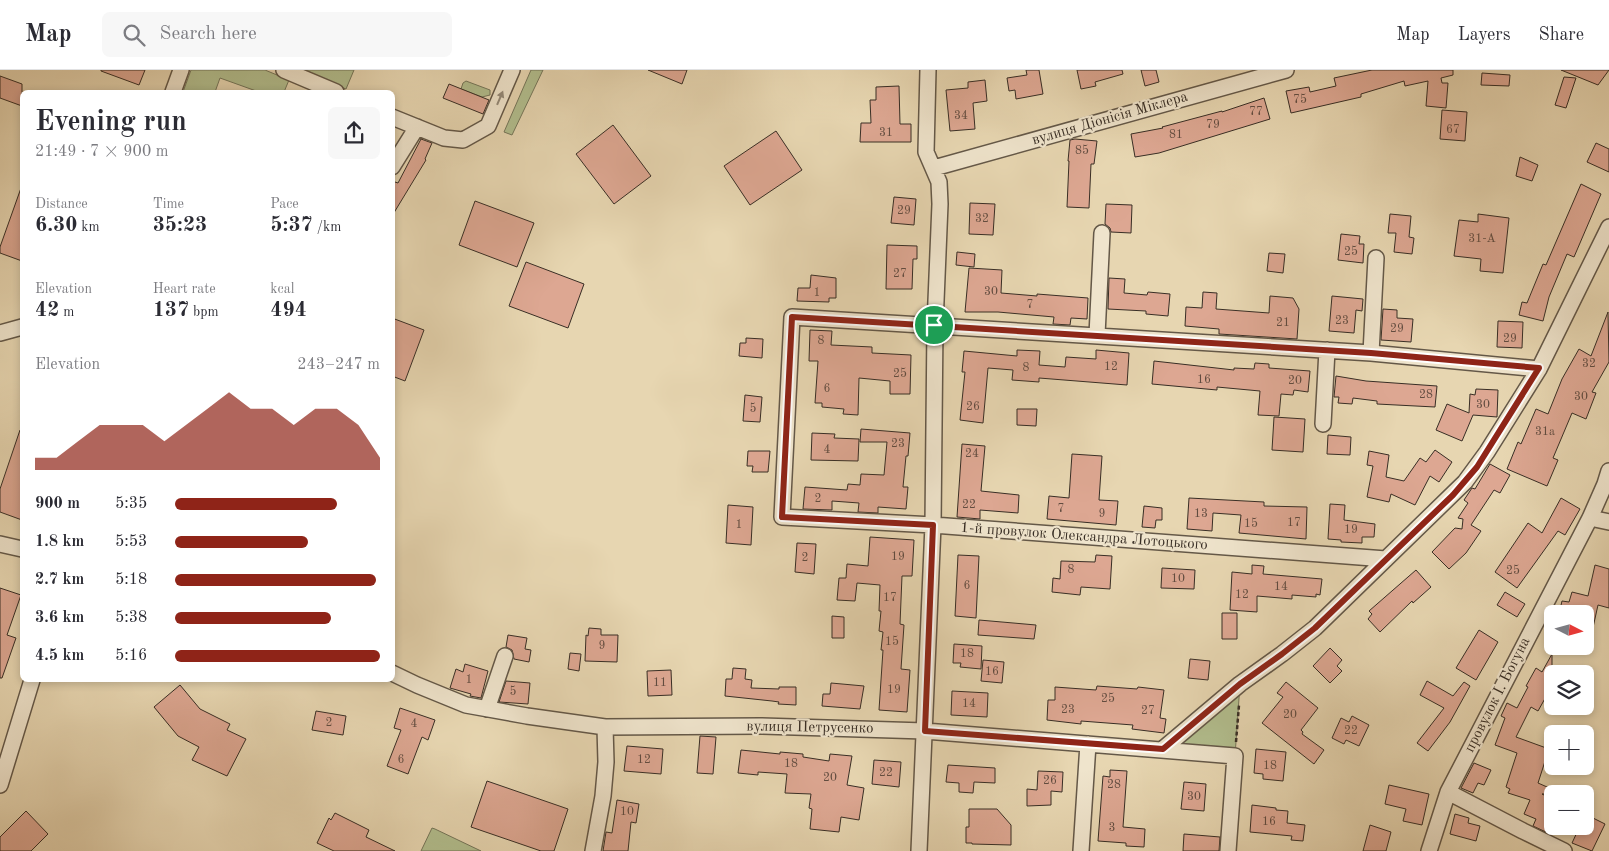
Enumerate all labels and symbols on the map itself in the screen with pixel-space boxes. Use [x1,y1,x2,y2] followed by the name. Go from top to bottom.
[1030,89,1190,148] street label: вулиця Діонісія Міклера
[496,91,504,105] one-way arrow
[1293,93,1307,106] house number: 75
[1249,106,1263,118] house number: 77
[954,110,968,122] house number: 34
[1206,119,1220,131] house number: 79
[1446,124,1460,136] house number: 67
[879,127,893,139] house number: 31
[1169,129,1183,141] house number: 81
[1075,144,1089,157] house number: 85
[897,205,911,217] house number: 29
[975,213,989,225] house number: 32
[1468,233,1496,245] house number: 31-А
[1344,245,1358,258] house number: 25
[893,268,907,280] house number: 27
[984,286,998,298] house number: 30
[814,287,820,299] house number: 1
[1027,299,1033,311] house number: 7
[913,304,955,346] pin
[1335,315,1349,327] house number: 23
[1276,317,1290,329] house number: 21
[1390,323,1404,335] house number: 29
[1503,333,1517,345] house number: 29
[818,335,825,347] house number: 8
[1582,358,1596,370] house number: 32
[1104,361,1118,373] house number: 12
[1023,362,1030,374] house number: 8
[893,367,907,380] house number: 25
[1197,374,1211,386] house number: 16
[1288,375,1302,387] house number: 20
[824,383,831,395] house number: 6
[1419,389,1433,401] house number: 28
[1574,391,1588,403] house number: 30
[1476,399,1490,411] house number: 30
[966,401,980,413] house number: 26
[750,402,757,415] house number: 5
[1535,426,1555,438] house number: 31а
[891,438,905,450] house number: 23
[824,444,831,456] house number: 4
[965,448,979,460] house number: 24
[815,493,821,505] house number: 2
[962,499,976,511] house number: 22
[1058,503,1064,515] house number: 7
[1099,508,1105,520] house number: 9
[1194,508,1208,520] house number: 13
[1244,517,1258,530] house number: 15
[1287,517,1301,529] house number: 17
[736,519,742,531] house number: 1
[960,521,1208,553] street label: 1-й провулок Олександра Лотоцького
[1344,524,1358,536] house number: 19
[891,551,905,563] house number: 19
[802,552,808,564] house number: 2
[1068,564,1075,576] house number: 8
[1506,564,1520,577] house number: 25
[1171,573,1185,585] house number: 10
[964,580,971,592] house number: 6
[1274,581,1288,593] house number: 14
[1235,589,1249,601] house number: 12
[883,592,897,604] house number: 17
[1544,605,1594,655] north arrow
[885,635,899,648] house number: 15
[1462,635,1534,755] street label: провулок І. Богуна
[599,640,605,652] house number: 9
[960,648,974,660] house number: 18
[985,666,999,678] house number: 16
[466,674,472,686] house number: 1
[653,677,667,689] house number: 11
[887,684,901,696] house number: 19
[510,685,517,698] house number: 5
[1101,692,1115,705] house number: 25
[962,698,976,710] house number: 14
[1061,704,1075,716] house number: 23
[1141,705,1155,717] house number: 27
[1283,709,1297,721] house number: 20
[326,717,332,729] house number: 2
[411,718,418,730] house number: 4
[746,719,874,737] street label: вулиця Петрусенко
[1344,725,1358,737] house number: 22
[398,754,405,766] house number: 6
[637,754,651,766] house number: 12
[784,758,798,770] house number: 18
[1263,760,1277,772] house number: 18
[879,767,893,779] house number: 22
[823,772,837,784] house number: 20
[1043,775,1057,787] house number: 26
[1107,779,1121,791] house number: 28
[1187,791,1201,803] house number: 30
[620,806,634,818] house number: 10
[1262,816,1276,828] house number: 16
[1109,822,1115,834] house number: 3

